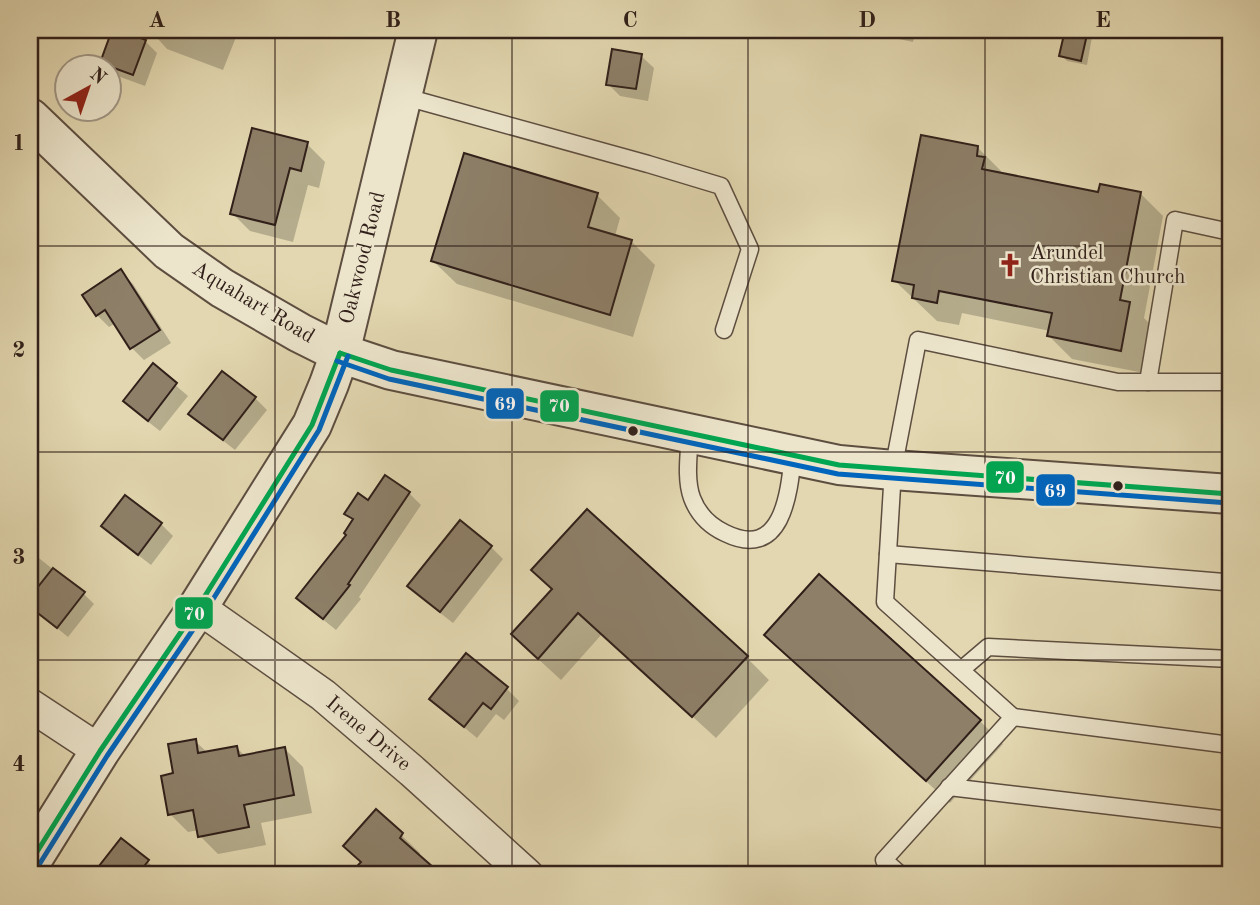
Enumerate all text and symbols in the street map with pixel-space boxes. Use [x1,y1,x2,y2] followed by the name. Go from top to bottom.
[148,9,166,32] text: A
[385,9,401,32] text: B
[622,9,638,32] text: C
[858,9,876,32] text: D
[1095,9,1111,32] text: E
[52,52,122,122] north arrow
[86,65,109,89] text: N
[12,132,26,155] text: 1
[336,190,390,326] street label: Oakwood Road
[1030,243,1185,288] place label: Arundel Christian Church
[996,251,1024,279] church icon: Arundel Christian Church
[188,258,318,348] street label: Aquahart Road
[12,339,26,362] text: 2
[485,387,525,420] line badge: 69
[539,389,580,423] line badge: 70
[494,396,516,415] text: 69
[548,398,570,417] text: 70
[626,424,640,438] unlabelled marker
[985,460,1025,494] line badge: 70
[994,470,1016,489] text: 70
[1035,473,1076,507] line badge: 69
[1111,479,1125,493] unlabelled marker
[1044,483,1066,502] text: 69
[12,546,26,569] text: 3
[174,596,214,630] line badge: 70
[183,606,205,625] text: 70
[321,693,415,775] street label: Irene Drive
[12,753,26,776] text: 4

